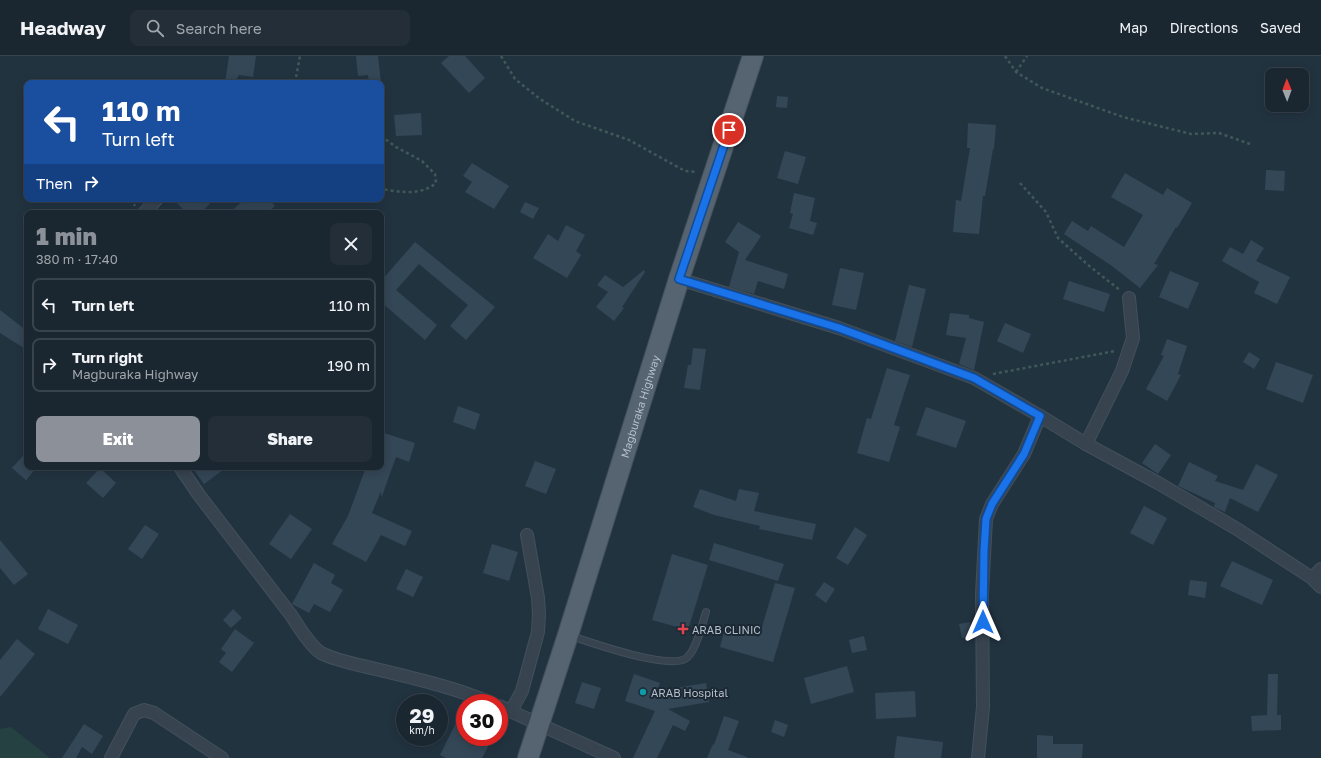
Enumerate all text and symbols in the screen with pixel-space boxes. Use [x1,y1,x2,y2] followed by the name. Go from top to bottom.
[130,10,410,46] search box
[20,16,106,39] text: Headway
[144,17,166,39] icon: search
[176,19,262,37] text: Search here
[1119,19,1148,36] text: Map
[1170,19,1238,36] text: Directions
[1260,19,1301,36] text: Saved
[1265,68,1309,112] north arrow
[1265,68,1309,112] map controls
[102,94,181,127] text: 110 m
[36,96,88,148] icon: left
[712,113,746,147] pin
[718,119,740,141] icon: arrive
[102,128,175,150] text: Turn left
[80,172,102,194] icon: right
[36,174,72,192] text: Then
[36,221,97,250] text: 1 min
[330,223,372,265] button: close
[36,251,118,267] text: 380 m · 17:40
[38,294,60,316] icon: left
[72,296,134,314] text: Turn left
[329,296,370,314] text: 110 m
[72,348,143,366] text: Turn right
[617,353,661,459] street label: Magburaka Highway
[38,354,60,376] icon: right
[327,356,370,374] text: 190 m
[72,366,198,382] text: Magburaka Highway
[36,416,200,462] button: Exit
[208,416,372,462] button: Share
[962,601,1004,643] position arrow
[677,623,689,635] marker: ARAB CLINIC
[692,623,761,636] place label: ARAB CLINIC
[651,686,728,699] place label: ARAB Hospital
[638,687,648,697] marker: ARAB Hospital
[456,694,508,746] speed limit sign: 30
[410,703,434,727] text: 29
[409,724,435,736] text: km/h

